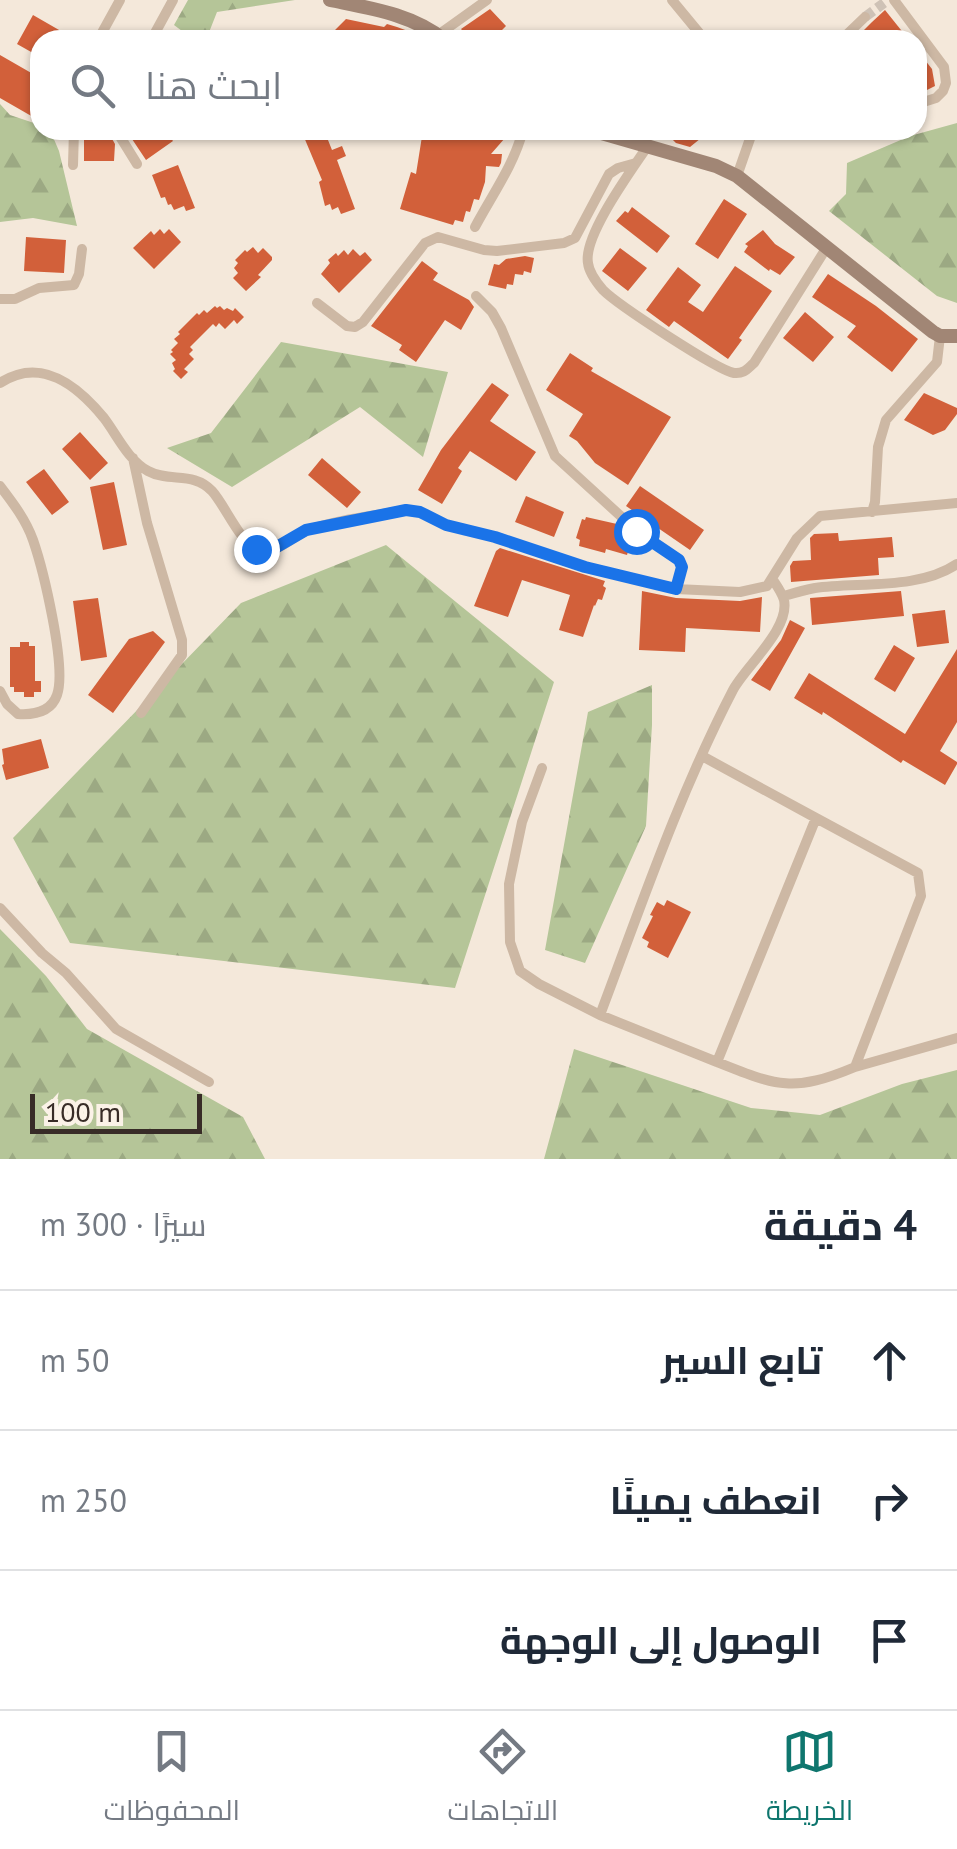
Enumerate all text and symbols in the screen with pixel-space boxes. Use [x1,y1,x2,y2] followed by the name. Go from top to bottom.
[30,30,927,140] search box
[65,58,120,113] icon: search
[145,60,282,109] text: ابحث هنا
[614,509,660,555] route start
[234,527,280,573] route end
[30,1089,202,1134] scale bar
[45,1093,121,1130] text: 100 m
[764,1197,917,1252] text: 4 دقيقة
[40,1203,207,1245] text: سيرًا · 300 m
[862,1333,917,1388] icon: ahead
[661,1335,822,1384] text: تابع السير
[40,1339,109,1381] text: 50 m
[862,1473,917,1528] icon: right
[610,1475,822,1524] text: انعطف يمينًا
[40,1479,127,1521] text: 250 m
[862,1613,917,1668] icon: arrive
[500,1615,822,1664] text: الوصول إلى الوجهة
[104,1724,240,1836] tab: المحفوظات
[448,1724,558,1836] tab: الاتجاهات
[766,1724,853,1836] tab: الخريطة

